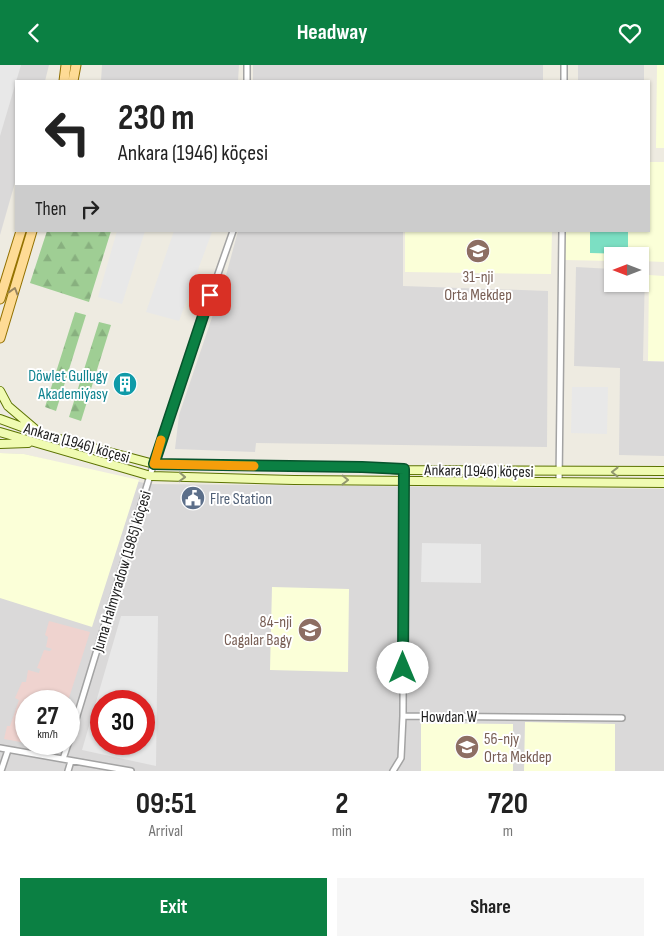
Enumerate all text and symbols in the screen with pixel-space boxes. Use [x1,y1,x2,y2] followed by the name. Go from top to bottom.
[20,19,48,47] icon: back
[297,19,367,46] text: Headway
[616,19,644,47] icon: heart
[118,97,194,140] text: 230 m
[35,100,100,165] icon: left
[118,140,268,167] text: Ankara (1946) köçesi
[76,195,104,223] icon: right
[35,198,66,221] text: Then
[465,238,491,264] school or university icon: 31-nji Orta Mekdep
[604,247,649,293] north arrow
[604,247,649,292] map controls
[444,268,512,305] place label: 31-nji Orta Mekdep
[189,274,231,316] pin
[196,281,224,309] icon: arrive
[8,288,18,296] one-way arrow
[28,367,108,404] place label: Döwlet Gullugy Akademiýasy
[112,371,138,397] building icon: Döwlet Gullugy Akademiýasy
[21,419,132,468] street label: Ankara (1946) köçesi
[423,461,534,482] street label: Ankara (1946) köçesi
[611,466,619,477] one-way arrow
[179,471,187,482] one-way arrow
[342,475,349,485] one-way arrow
[180,485,206,511] public building icon: FIre Station
[89,489,156,655] street label: Juma Halmyradow (1985) köçesi
[210,490,272,509] place label: FIre Station
[224,613,292,650] place label: 84-nji Cagalar Bagy
[297,617,323,643] school or university icon: 84-nji Cagalar Bagy
[376,641,428,693] position arrow
[90,690,155,755] speed limit sign: 30
[37,701,58,732] text: 27
[421,708,478,727] street label: Howdan W
[37,727,58,742] text: km/h
[484,730,552,767] place label: 56-njy Orta Mekdep
[454,734,480,760] school or university icon: 56-njy Orta Mekdep
[136,786,196,822] text: 09:51
[335,786,348,822] text: 2
[488,786,528,822] text: 720
[149,822,183,841] text: Arrival
[332,822,352,841] text: min
[503,822,513,841] text: m
[20,878,327,936] button: Exit
[337,878,644,936] button: Share

